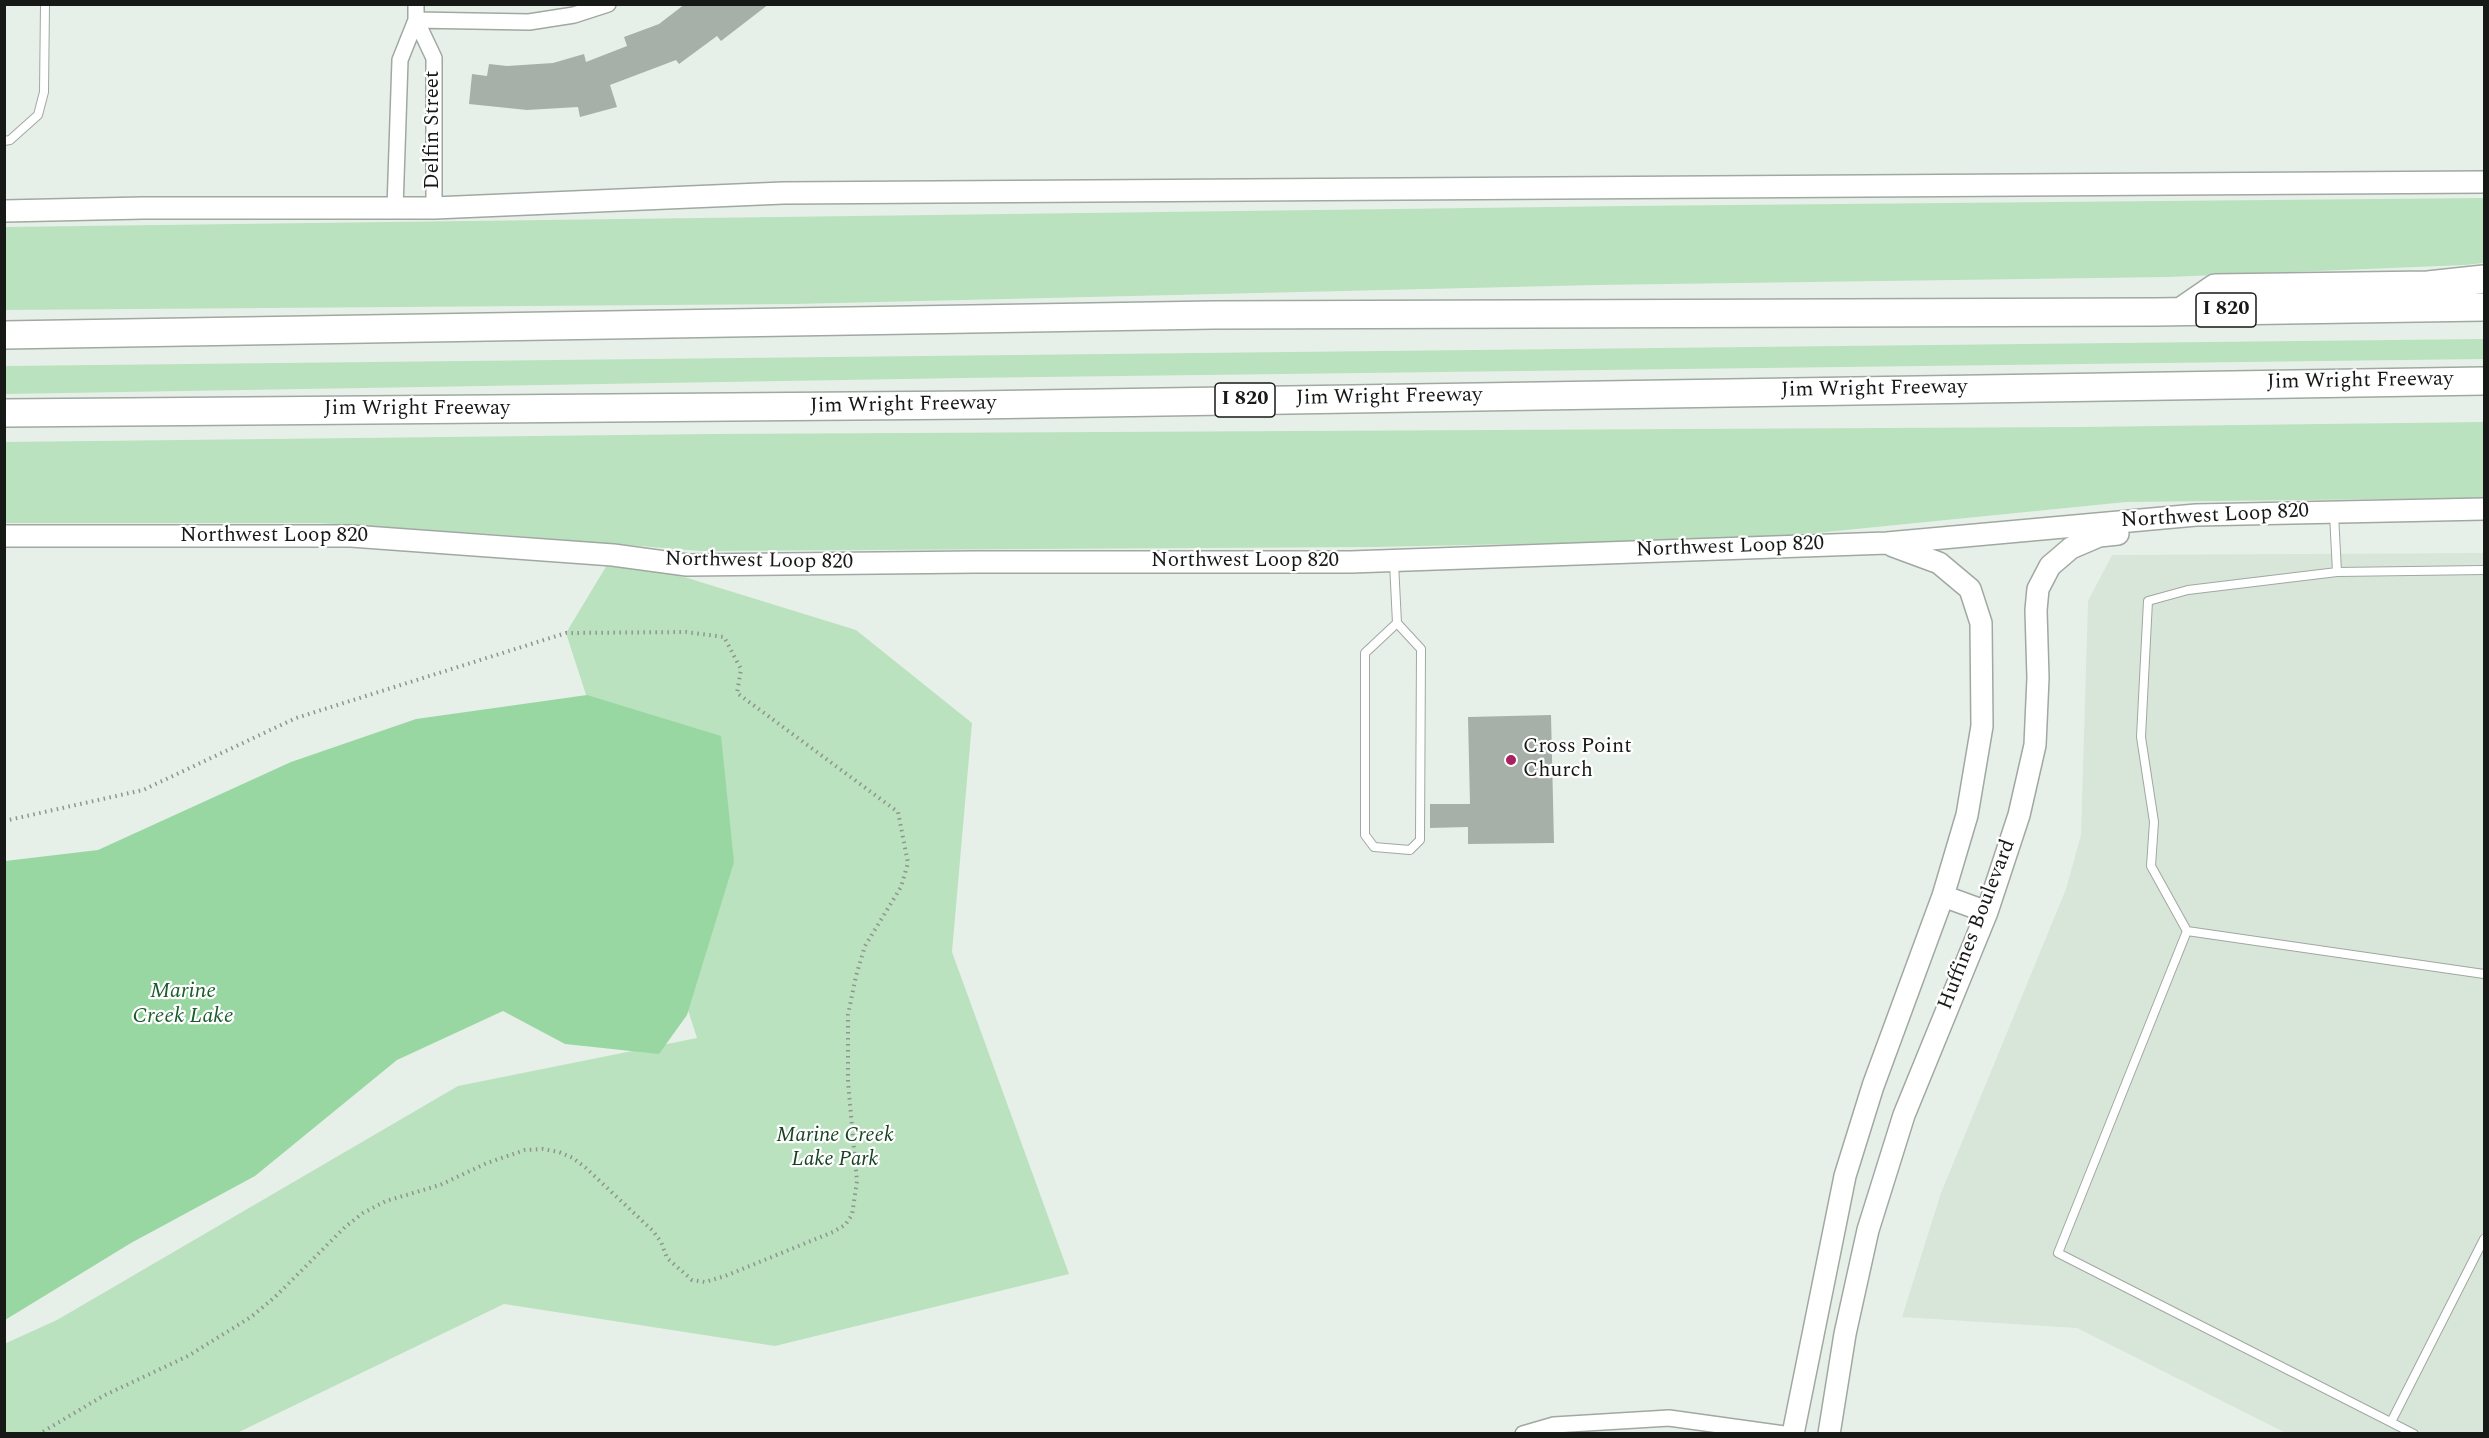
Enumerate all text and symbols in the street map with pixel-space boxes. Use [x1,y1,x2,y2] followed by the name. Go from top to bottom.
[421,71,447,189] street label: Delfin Street
[2196,293,2256,327] road number: I 820
[2267,368,2453,396] street label: Jim Wright Freeway
[1781,376,1967,404] street label: Jim Wright Freeway
[1215,383,1275,417] road number: I 820
[1296,384,1482,412] street label: Jim Wright Freeway
[810,392,996,420] street label: Jim Wright Freeway
[324,397,510,423] street label: Jim Wright Freeway
[2120,499,2310,535] street label: Northwest Loop 820
[180,524,368,550] street label: Northwest Loop 820
[1636,532,1824,564] street label: Northwest Loop 820
[665,548,853,576] street label: Northwest Loop 820
[1151,549,1339,575] street label: Northwest Loop 820
[1523,735,1632,785] place label: Cross Point Church
[1504,753,1518,767] marker: Cross Point Church
[1934,836,2022,1014] street label: Huffines Boulevard
[133,980,233,1032] water label: Marine Creek Lake
[776,1124,894,1174] park label: Marine Creek Lake Park

